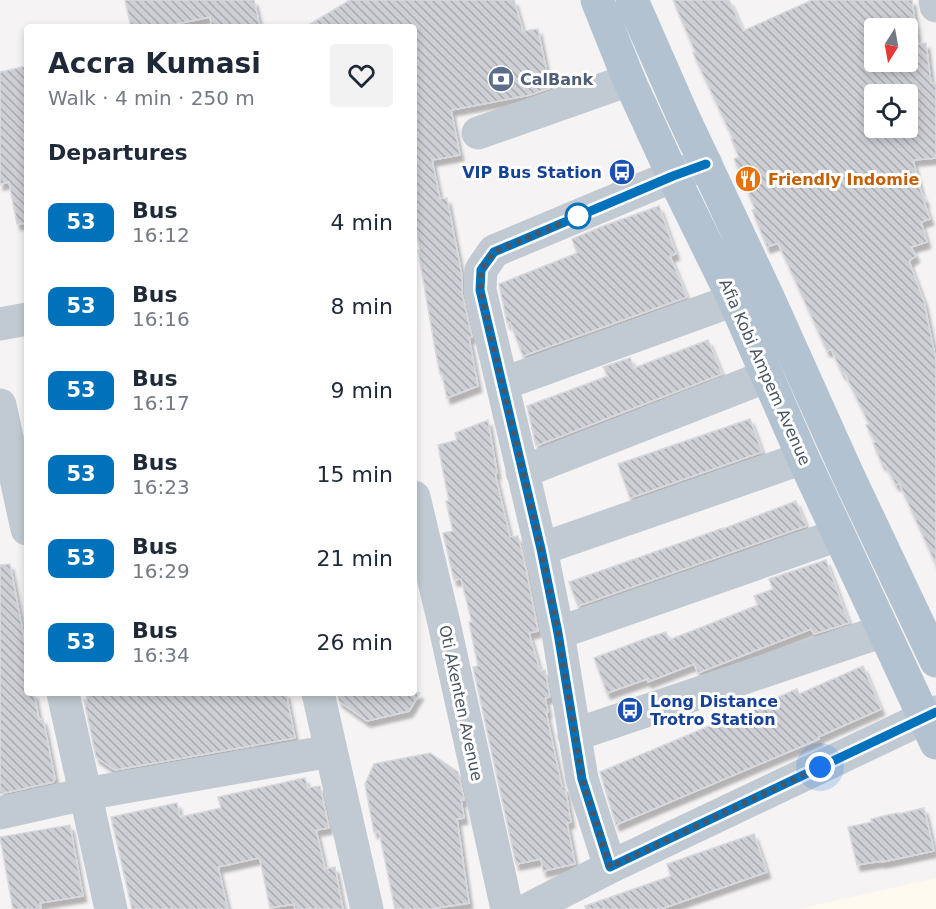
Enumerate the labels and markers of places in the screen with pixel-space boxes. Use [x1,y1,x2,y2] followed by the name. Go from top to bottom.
[486,64,516,94] bank icon: CalBank
[520,70,593,89] place label: CalBank
[607,157,637,187] bus stop icon: VIP Bus Station
[462,163,602,182] place label: VIP Bus Station
[733,164,763,194] restaurant icon: Friendly Indomie
[768,170,919,189] place label: Friendly Indomie
[565,203,591,229] unlabelled marker
[650,692,778,729] place label: Long Distance Trotro Station
[615,695,645,725] bus stop icon: Long Distance Trotro Station

